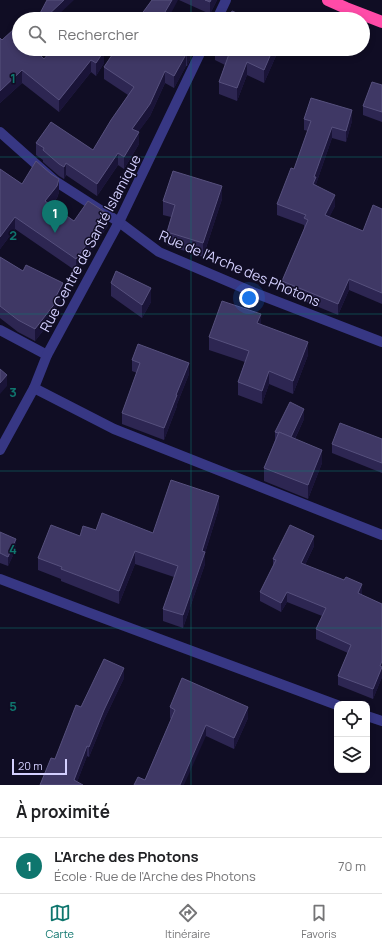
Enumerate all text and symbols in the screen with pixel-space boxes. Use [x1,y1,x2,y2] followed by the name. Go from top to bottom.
[12,12,370,56] search box
[26,23,48,45] icon: search
[58,24,139,45] text: Rechercher
[10,69,16,87] text: 1
[35,151,145,335] street label: Rue Centre de Santé Islamique
[42,200,68,233] pin: 1
[157,225,323,311] street label: Rue de l'Arche des Photons
[9,226,17,244] text: 2
[239,288,259,308] your location
[9,383,17,401] text: 3
[9,540,17,558] text: 4
[9,697,17,715] text: 5
[334,701,370,773] map controls
[334,701,370,737] button: locate
[334,737,370,773] button: layers
[12,757,67,776] scale bar
[18,758,43,773] text: 20 m
[16,800,110,823] text: À proximité
[54,846,199,867] text: L'Arche des Photons
[26,857,32,875] text: 1
[338,857,366,875] text: 70 m
[54,867,256,885] text: École · Rue de l'Arche des Photons
[45,902,74,941] tab: Carte
[165,902,210,941] tab: Itinéraire
[301,902,337,941] tab: Favoris

